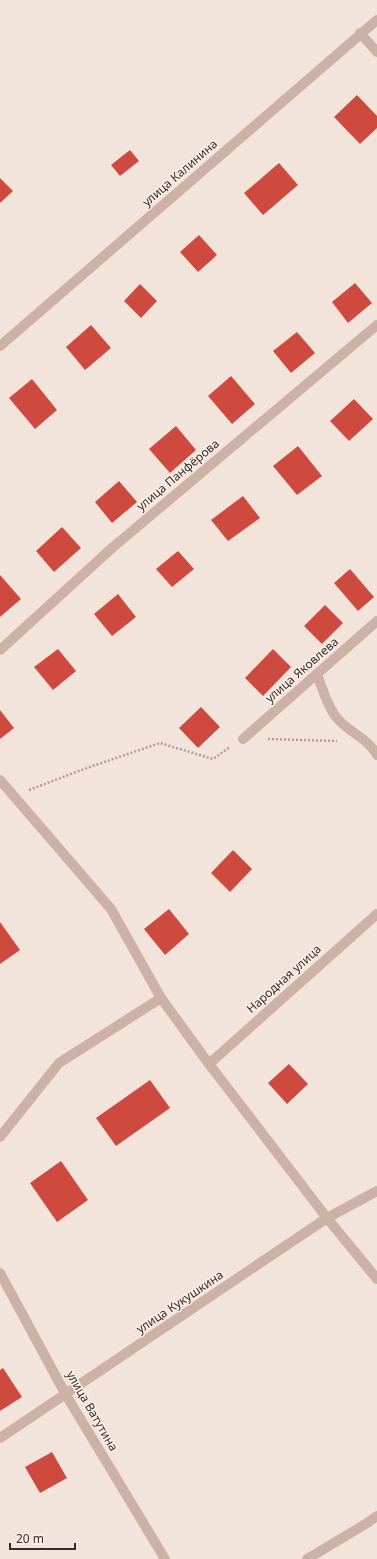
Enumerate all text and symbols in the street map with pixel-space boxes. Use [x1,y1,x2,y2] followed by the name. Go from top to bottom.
[138,135,221,210] street label: улица Калинина
[133,435,223,514] street label: улица Панфёрова
[261,633,342,706] street label: улица Яковлева
[243,940,325,1017] street label: Народная улица
[133,1266,227,1337] street label: улица Кукушкина
[63,1367,122,1454] street label: улица Ватутина
[10,1525,75,1551] scale bar
[16,1530,44,1547] text: 20 m

